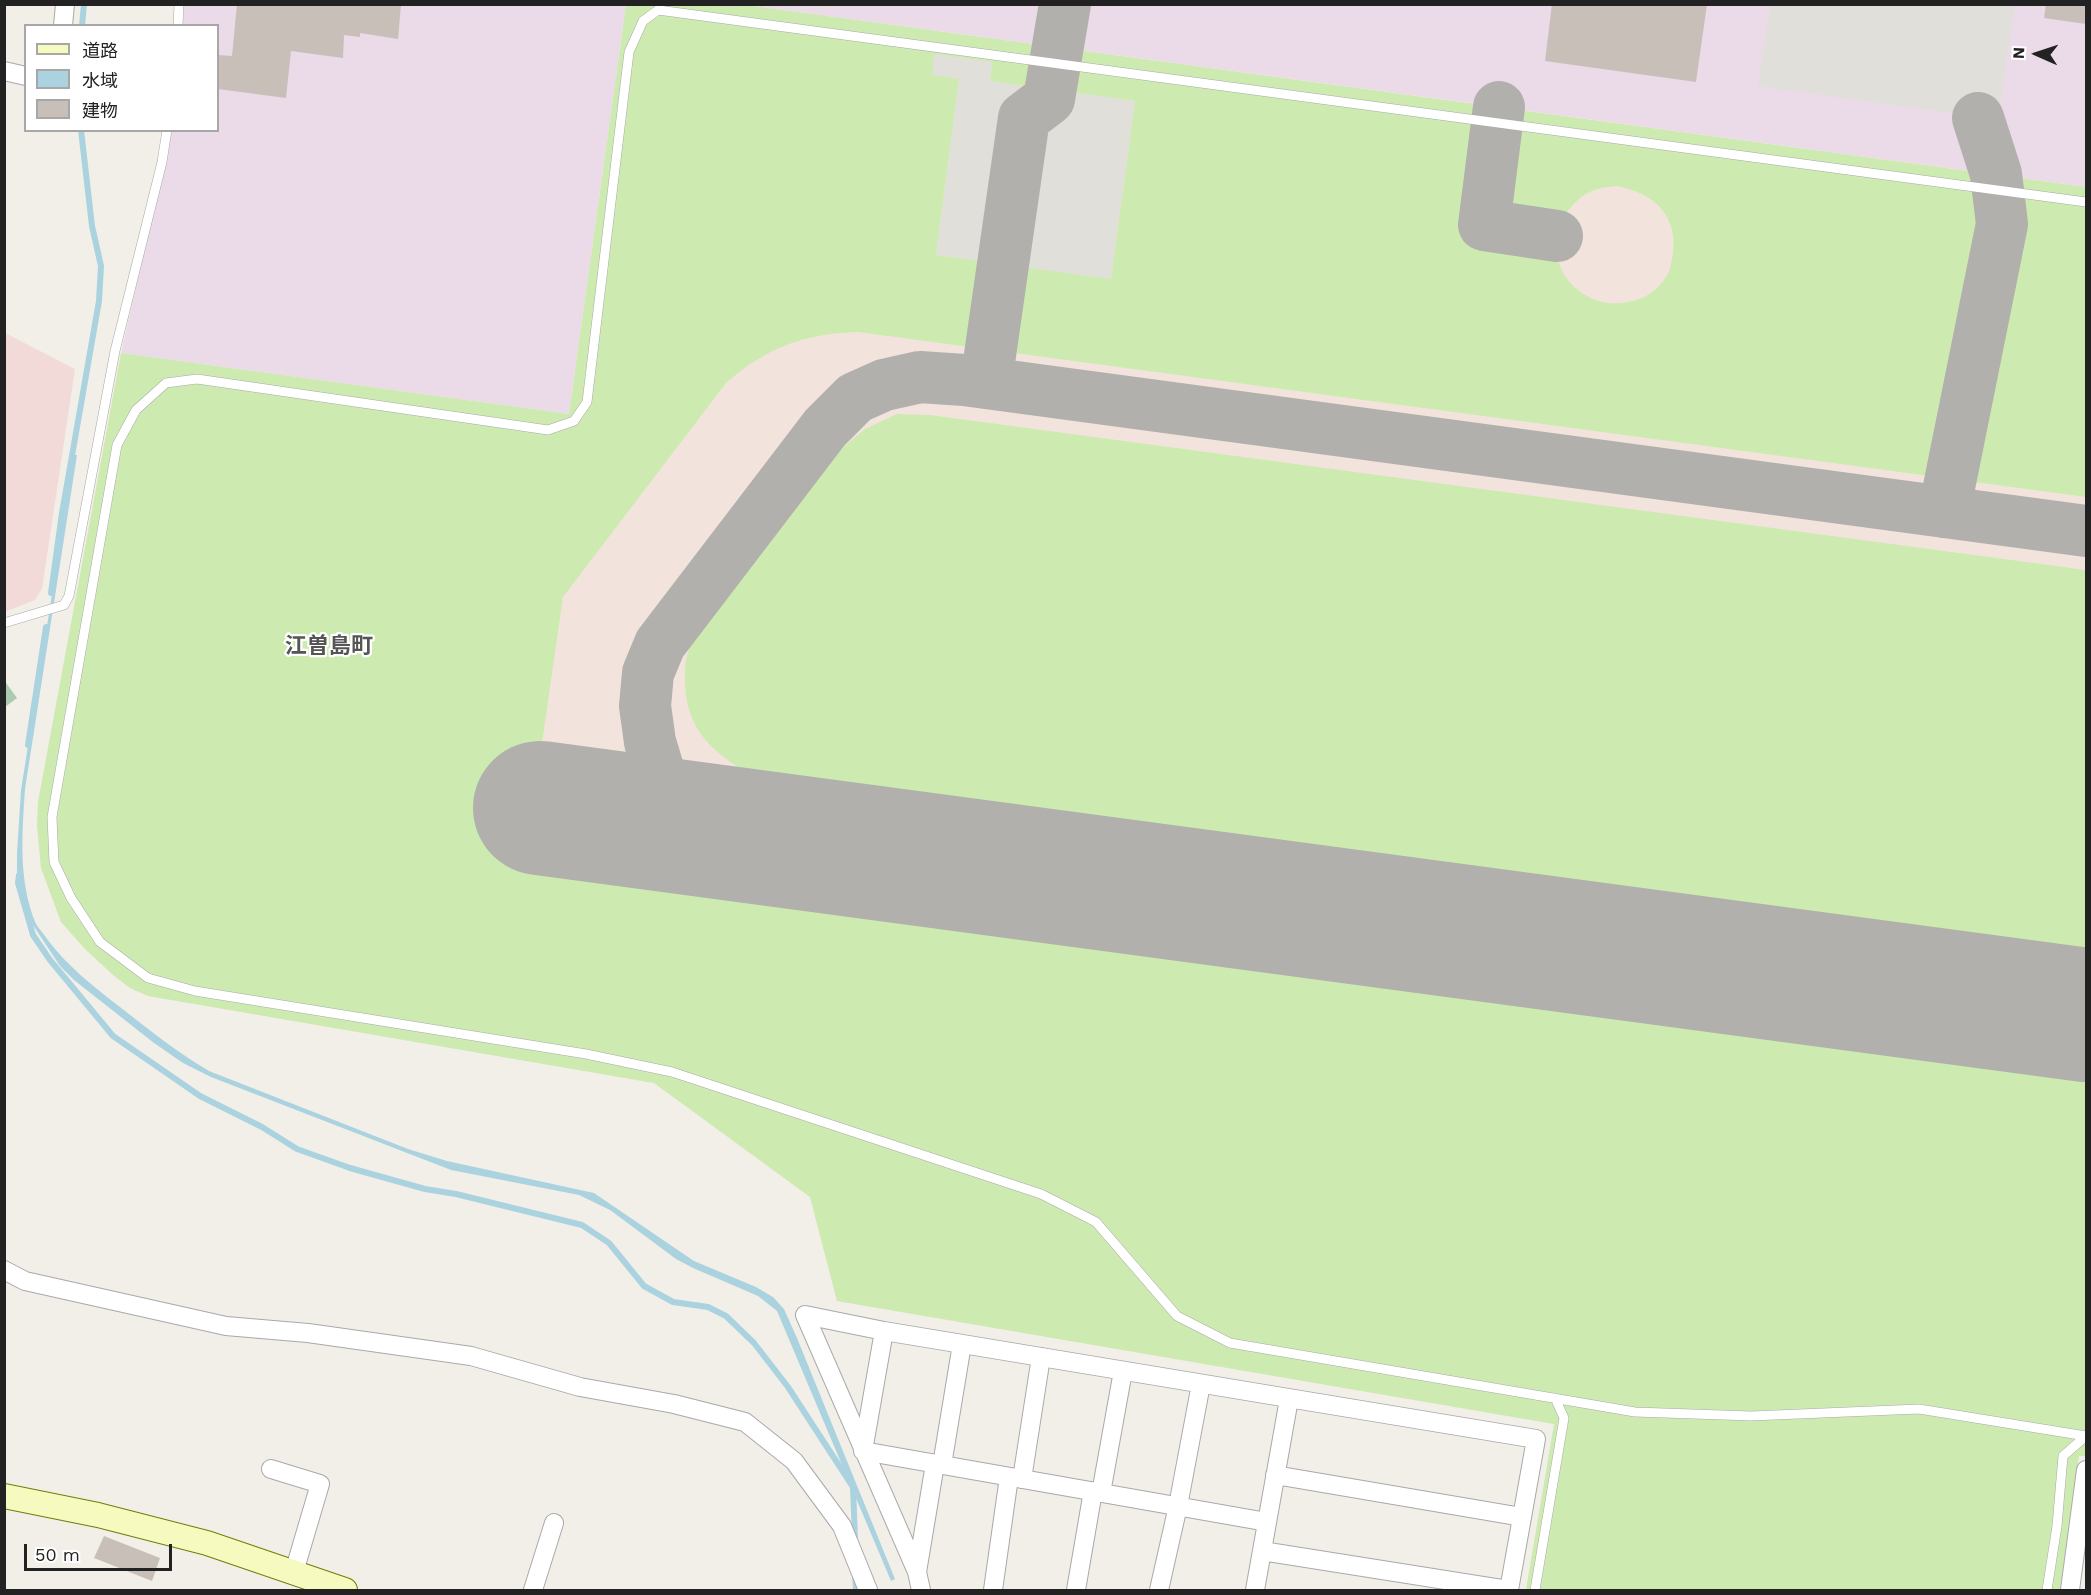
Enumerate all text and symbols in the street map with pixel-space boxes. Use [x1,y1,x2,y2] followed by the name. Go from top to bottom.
[24,24,219,132] legend
[2007,24,2067,84] north arrow
[82,40,118,61] text: 道路
[2009,47,2028,59] text: N
[82,70,118,91] text: 水域
[82,100,118,121] text: 建物
[285,634,373,660] district label: 江曽島町
[27,1532,176,1570] scale bar
[35,1544,80,1565] text: 50 m

